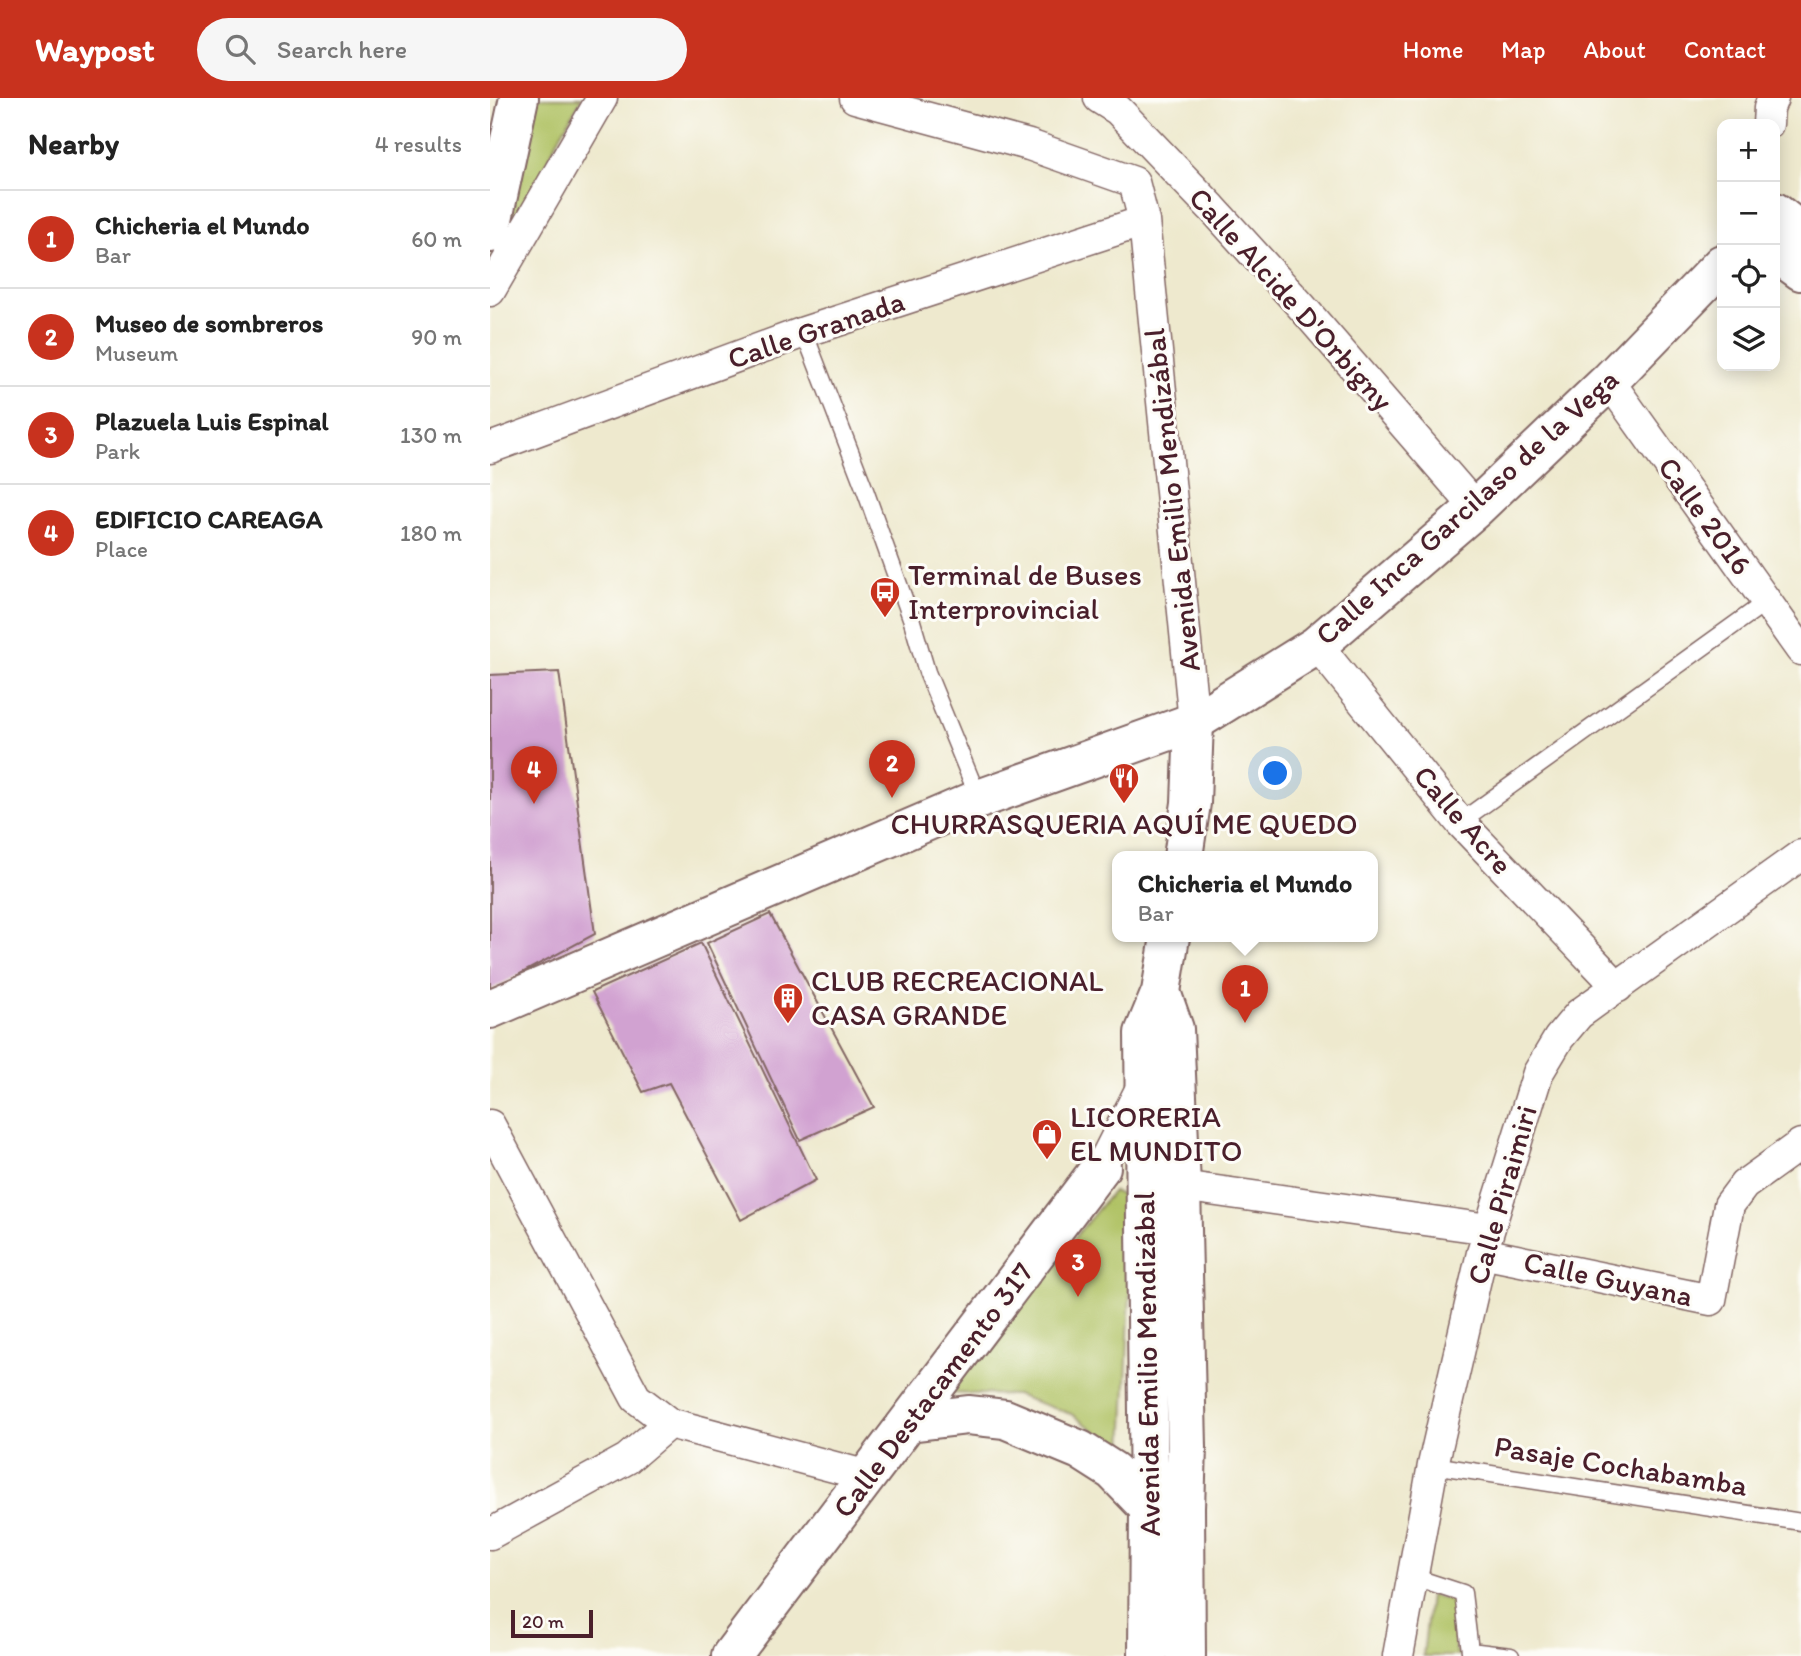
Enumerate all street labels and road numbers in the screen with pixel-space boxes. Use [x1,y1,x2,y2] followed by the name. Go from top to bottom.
[1181,179,1402,418] street label: Calle Alcide D'Orbigny
[723,282,909,377] street label: Calle Granada
[1135,326,1208,674] street label: Avenida Emilio Mendizábal
[1307,360,1626,653] street label: Calle Inca Garcilaso de la Vega
[1650,449,1761,582] street label: Calle 2016
[1406,758,1521,882] street label: Calle Acre
[1458,1101,1545,1289] street label: Calle Piraimiri
[1125,1191,1168,1537] street label: Avenida Emilio Mendizábal
[1520,1243,1696,1315] street label: Calle Guyana
[824,1255,1041,1525] street label: Calle Destacamento 317
[1492,1427,1751,1504] street label: Pasaje Cochabamba

